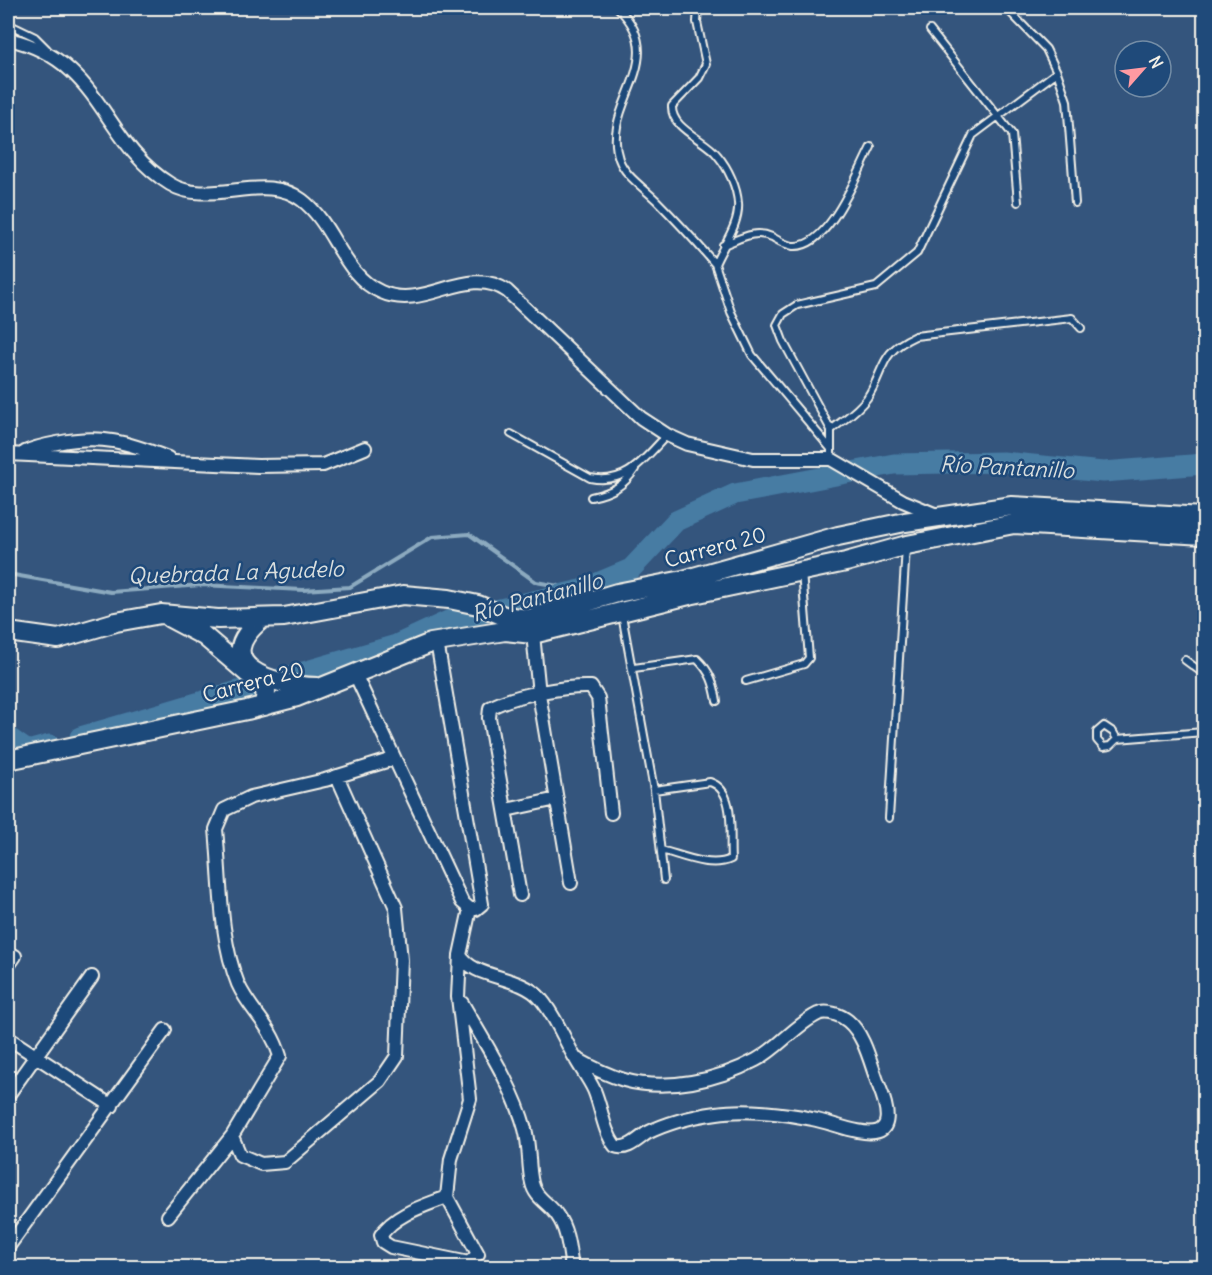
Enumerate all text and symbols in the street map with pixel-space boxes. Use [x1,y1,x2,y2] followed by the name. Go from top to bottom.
[1113,39,1173,99] north arrow
[1145,52,1168,72] text: N
[939,450,1076,485] water label: Río Pantanillo
[661,520,769,574] street label: Carrera 20
[128,554,346,590] water label: Quebrada La Agudelo
[469,566,607,628] water label: Río Pantanillo
[199,655,307,709] street label: Carrera 20

